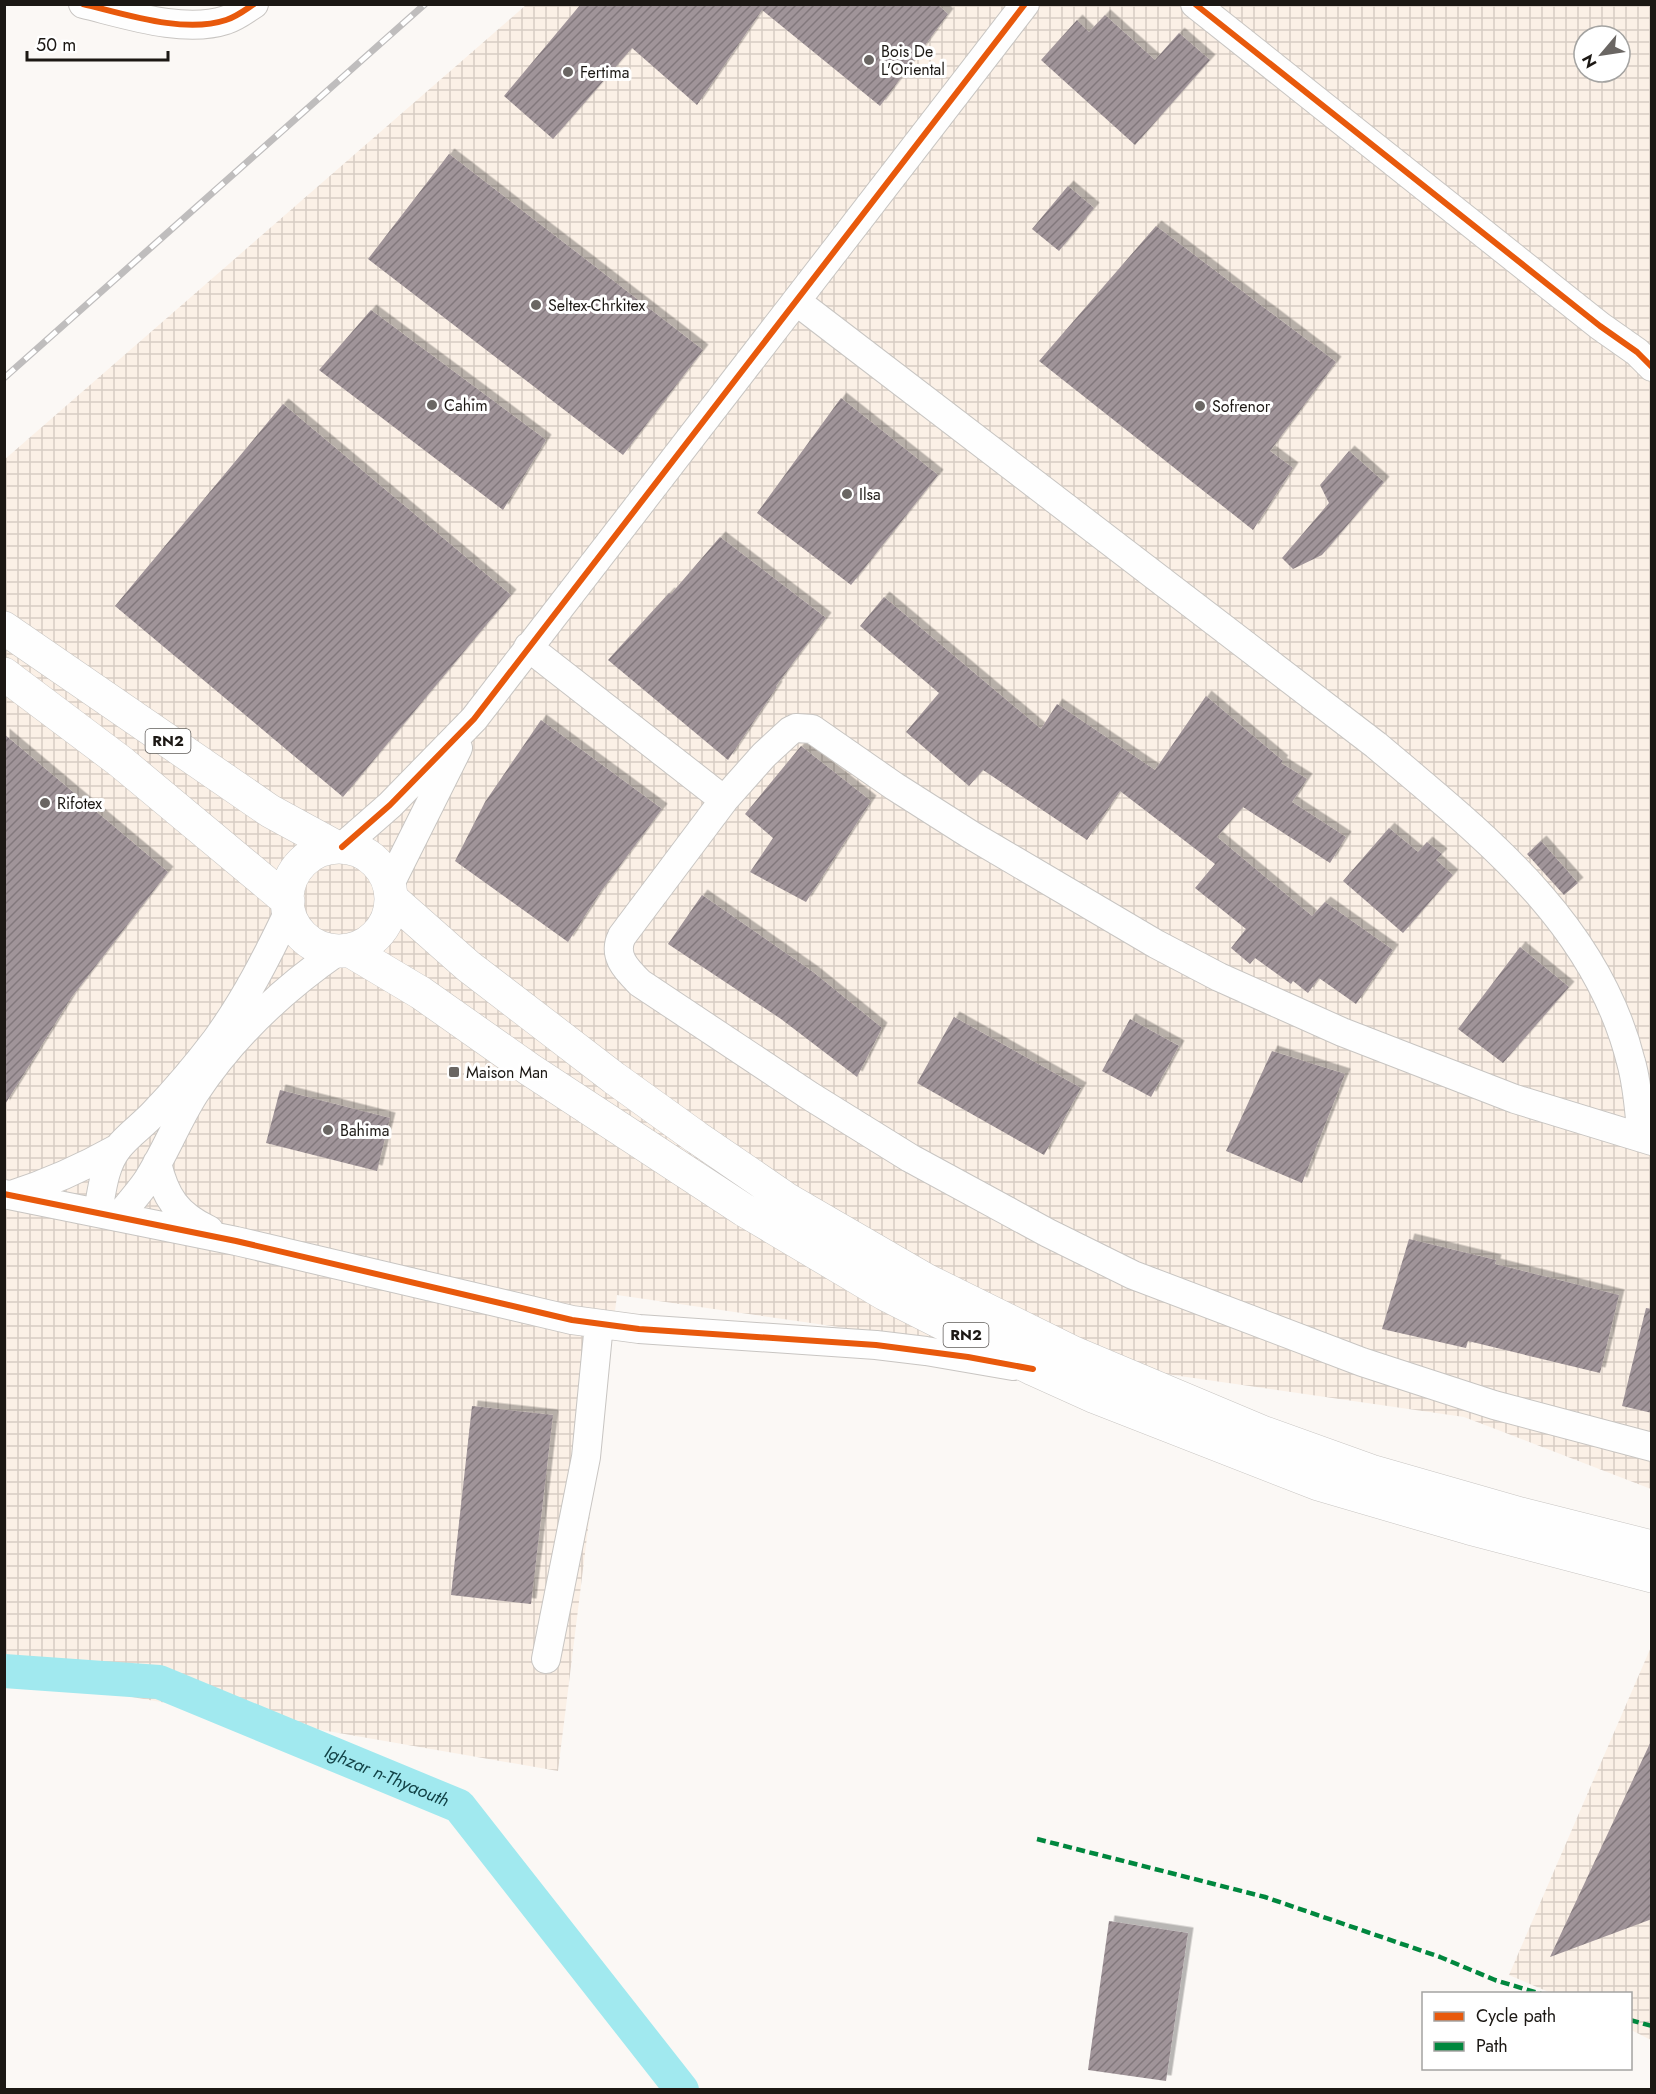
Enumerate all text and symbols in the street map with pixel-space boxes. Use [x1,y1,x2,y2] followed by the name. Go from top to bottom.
[27,24,168,62] scale bar
[1572,24,1632,84] north arrow
[36,32,76,58] text: 50 m
[881,40,945,81] place label: Bois De L'Oriental
[1576,50,1602,72] text: N
[862,53,876,67] marker: Bois De L'Oriental
[580,61,629,84] place label: Fertima
[561,65,575,79] marker: Fertima
[548,294,645,317] place label: Seltex-Chrkitex
[529,298,543,312] marker: Seltex-Chrkitex
[444,394,488,417] place label: Cahim
[1212,395,1271,418] place label: Sofrenor
[425,398,439,412] marker: Cahim
[1193,399,1207,413] marker: Sofrenor
[859,483,881,506] place label: Ilsa
[840,487,854,501] marker: Ilsa
[146,729,190,753] road number: RN2
[57,792,102,815] place label: Rifotex
[38,796,52,810] marker: Rifotex
[466,1061,548,1084] place label: Maison Man
[447,1065,461,1079] marker: Maison Man
[340,1119,389,1142] place label: Bahima
[321,1123,335,1137] marker: Bahima
[944,1323,988,1347] road number: RN2
[321,1739,453,1814] water label: Ighzar n-Thyaouth
[1422,1992,1632,2070] legend
[1476,2003,1556,2029] text: Cycle path
[1476,2033,1508,2059] text: Path

